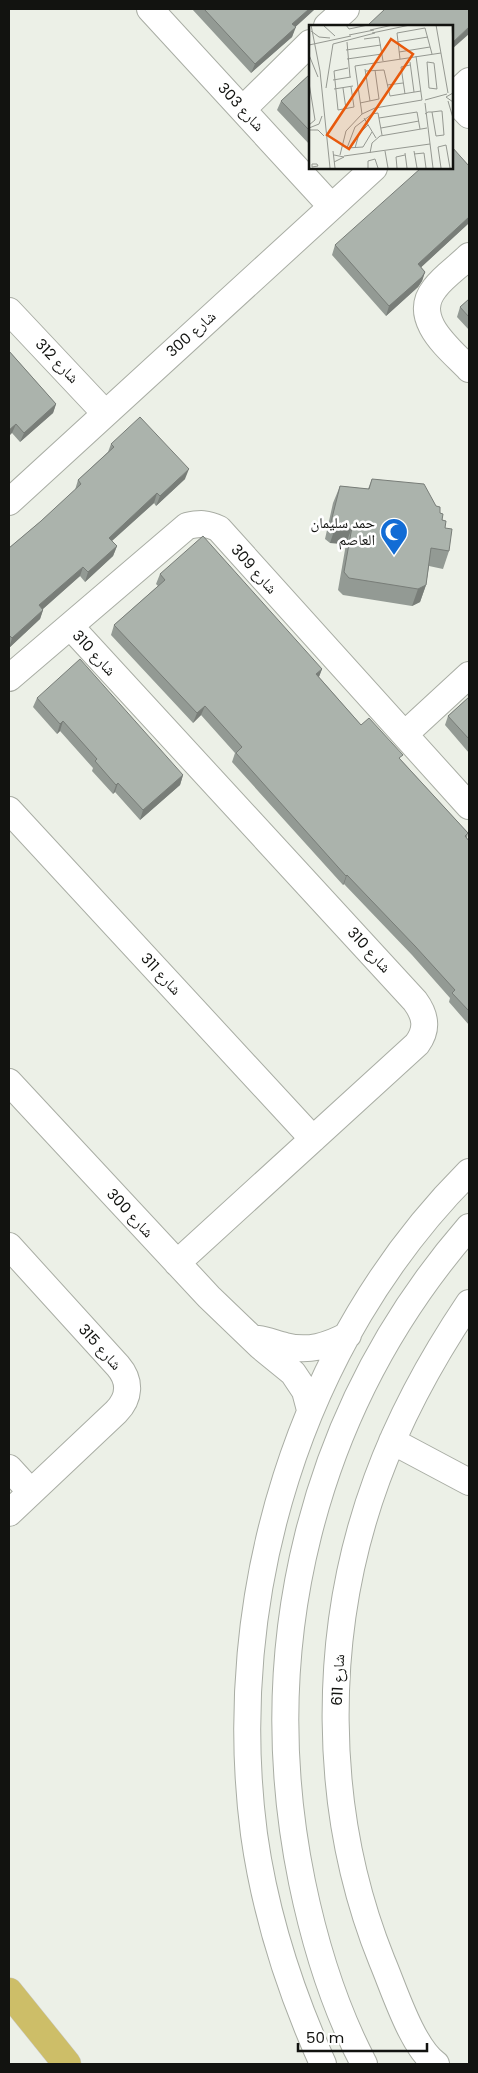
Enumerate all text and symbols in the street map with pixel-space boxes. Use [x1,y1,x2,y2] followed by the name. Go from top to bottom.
[309,25,453,169] inset map
[213,78,269,136] street label: شارع 303
[161,306,220,362] street label: شارع 300
[31,334,84,388] street label: شارع 312
[310,512,375,550] place label: حمد سليمان العاصم
[379,517,409,556] mosque icon: حمد سليمان العاصم
[226,539,282,598] street label: شارع 309
[68,625,121,680] street label: شارع 310
[343,922,396,977] street label: شارع 310
[136,948,187,1000] street label: شارع 311
[102,1183,159,1242] street label: شارع 300
[74,1319,127,1374] street label: شارع 315
[326,1654,349,1706] street label: شارع 611
[298,2020,427,2052] scale bar
[306,2027,344,2048] text: 50 m

